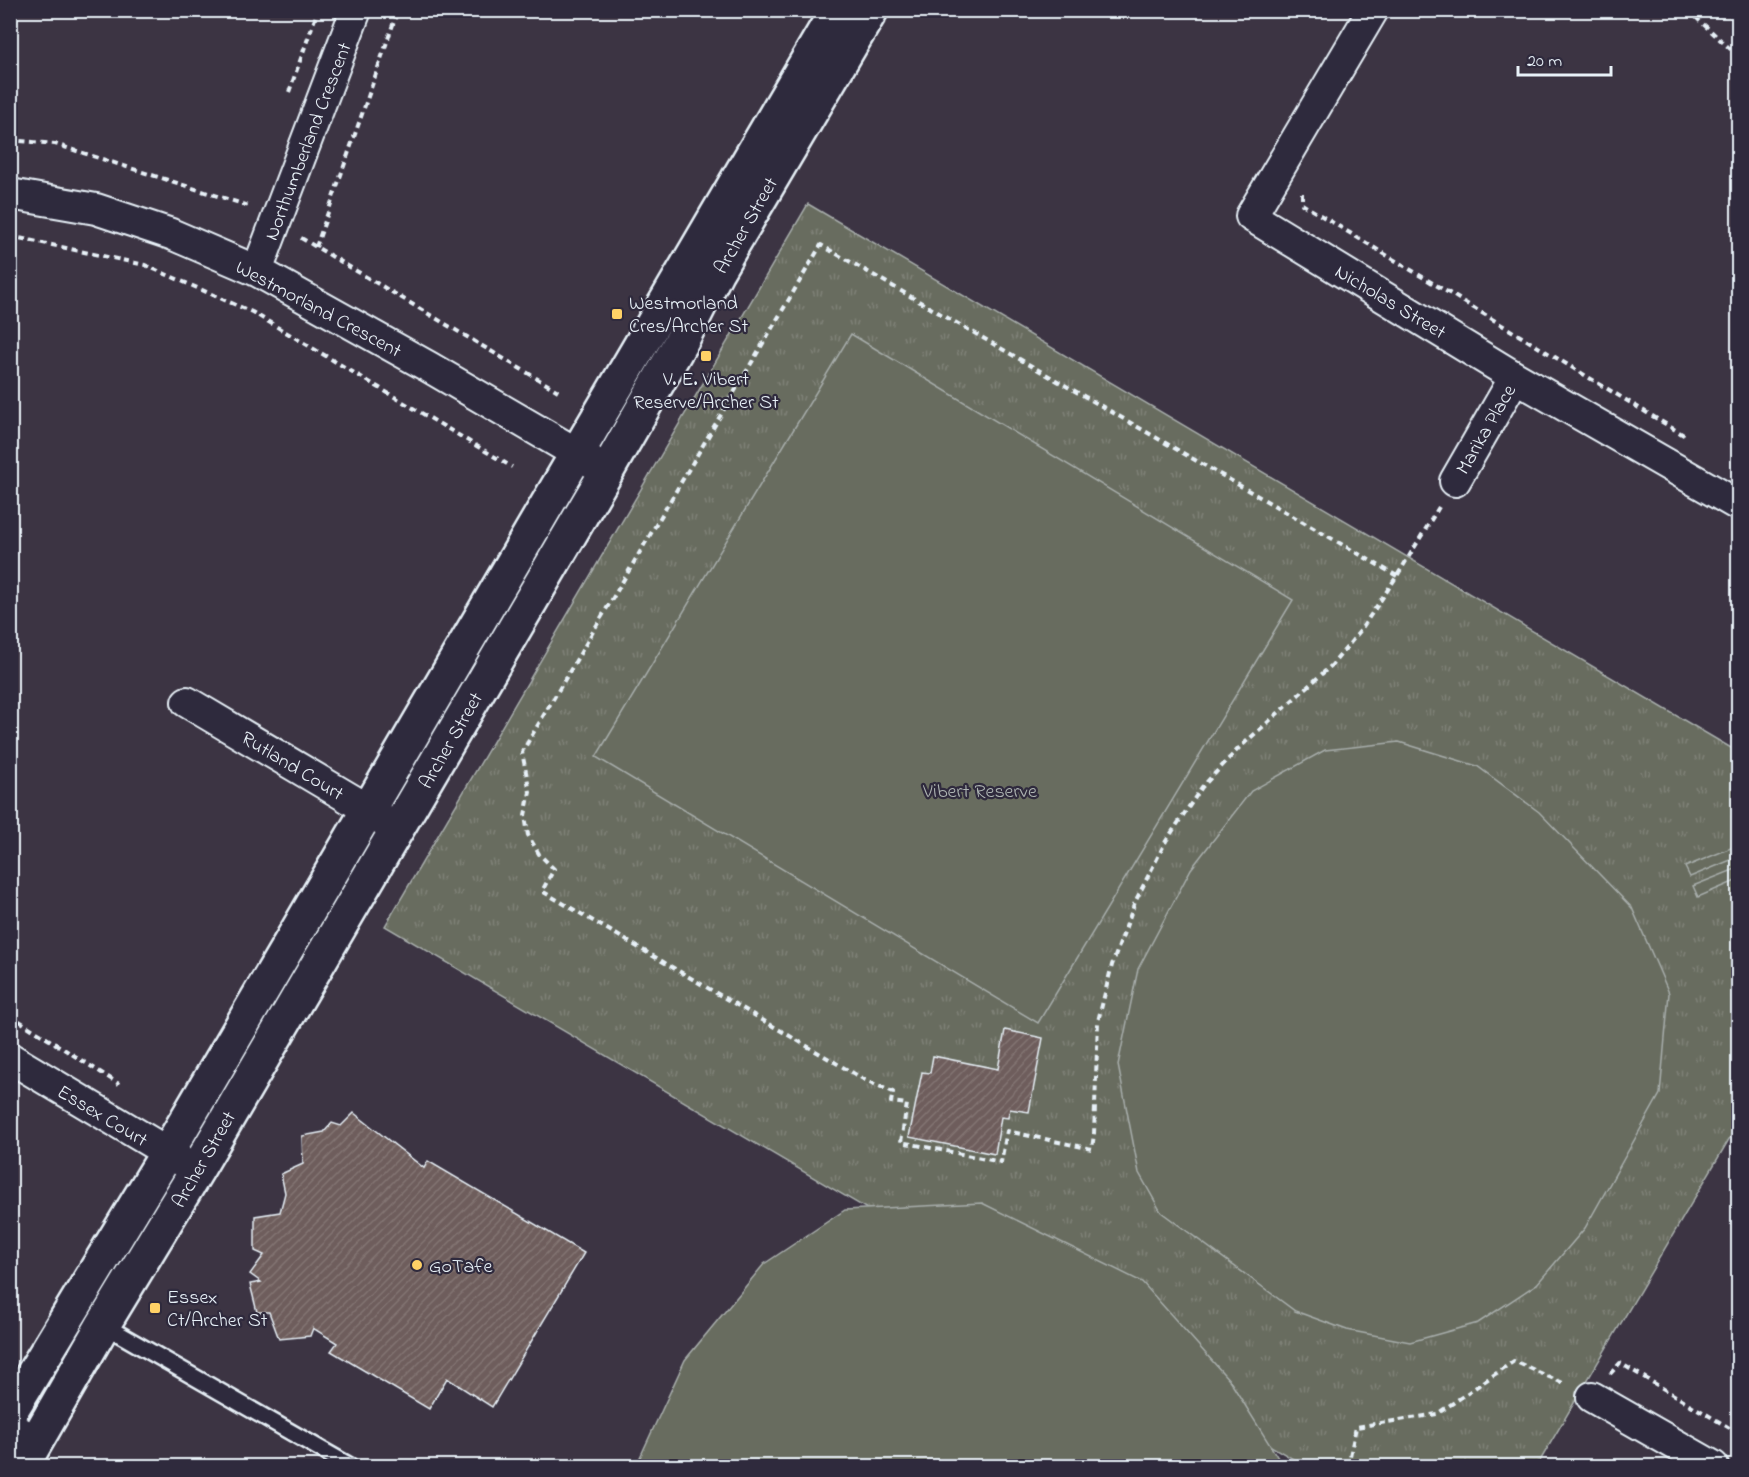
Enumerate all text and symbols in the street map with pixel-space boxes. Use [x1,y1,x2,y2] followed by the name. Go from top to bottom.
[258,38,361,245] street label: Northumberland Crescent
[1518,39,1611,77] scale bar
[1527,49,1562,75] text: 20 m
[708,172,787,280] street label: Archer Street
[230,254,406,366] street label: Westmorland Crescent
[1329,259,1451,348] street label: Nicholas Street
[629,290,748,342] place label: Westmorland Cres/Archer St
[610,307,624,321] marker: Westmorland Cres/Archer St
[699,349,713,363] marker: V. E. Vibert Reserve/Archer St
[633,366,779,418] place label: V. E. Vibert Reserve/Archer St
[1450,380,1525,481] street label: Marika Place
[413,687,492,795] street label: Archer Street
[235,725,349,809] street label: Rutland Court
[922,778,1037,807] park label: Vibert Reserve
[51,1079,153,1156] street label: Essex Court
[166,1106,245,1214] street label: Archer Street
[429,1253,492,1282] place label: GoTafe
[410,1258,424,1272] marker: GoTafe
[167,1284,268,1336] place label: Essex Ct/Archer St
[148,1301,162,1315] marker: Essex Ct/Archer St

